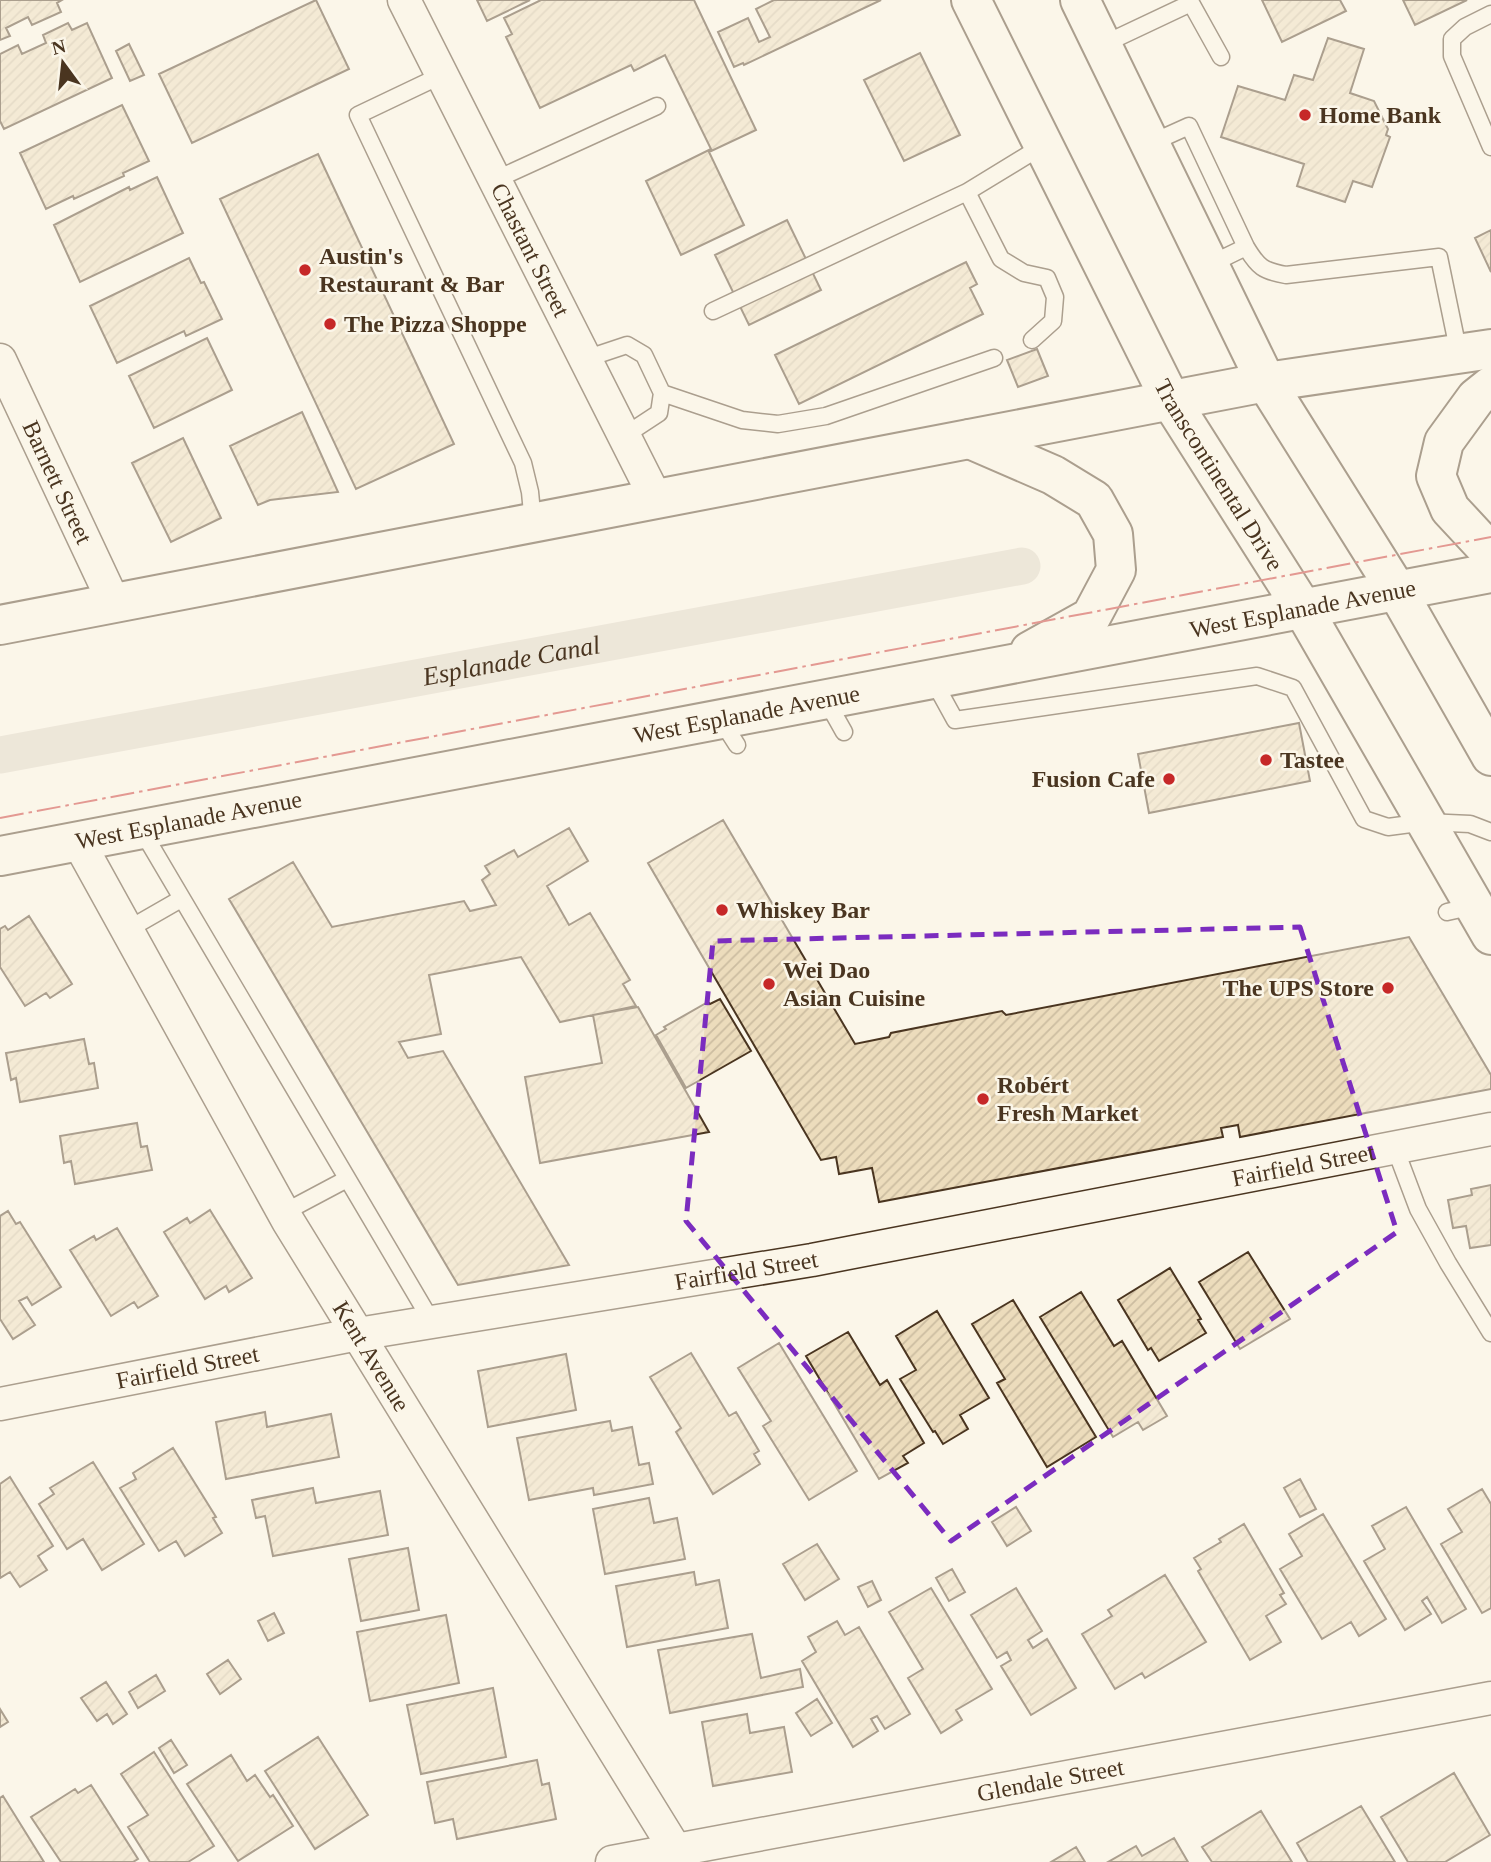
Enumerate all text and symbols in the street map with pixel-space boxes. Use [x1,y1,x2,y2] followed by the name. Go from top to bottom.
[28,28,98,98] north arrow
[49,35,68,59] text: N
[1319,102,1442,128] place label: Home Bank
[1297,107,1313,123] marker: Home Bank
[486,179,575,321] street label: Chastant Street
[319,243,505,297] place label: Austin's Restaurant & Bar
[297,262,313,278] marker: Austin's Restaurant & Bar
[344,311,527,337] place label: The Pizza Shoppe
[322,316,338,332] marker: The Pizza Shoppe
[1149,375,1288,576] street label: Transcontinental Drive
[17,417,97,548] street label: Barnett Street
[1188,575,1418,643] street label: West Esplanade Avenue
[419,630,602,692] water label: Esplanade Canal
[631,680,862,748] street label: West Esplanade Avenue
[1280,747,1345,773] place label: Tastee
[1258,752,1274,768] marker: Tastee
[1032,766,1155,792] place label: Fusion Cafe
[1161,771,1177,787] marker: Fusion Cafe
[73,786,304,854] street label: West Esplanade Avenue
[736,897,870,923] place label: Whiskey Bar
[714,902,730,918] marker: Whiskey Bar
[783,957,925,1011] place label: Wei Dao Asian Cuisine
[1222,975,1374,1001] place label: The UPS Store
[761,976,777,992] marker: Wei Dao Asian Cuisine
[1380,980,1396,996] marker: The UPS Store
[997,1072,1139,1126] place label: Robért Fresh Market
[975,1091,991,1107] marker: Robért Fresh Market
[1230,1139,1377,1192] street label: Fairfield Street
[673,1246,820,1295] street label: Fairfield Street
[328,1297,415,1416] street label: Kent Avenue
[114,1341,261,1394] street label: Fairfield Street
[975,1754,1126,1807] street label: Glendale Street

